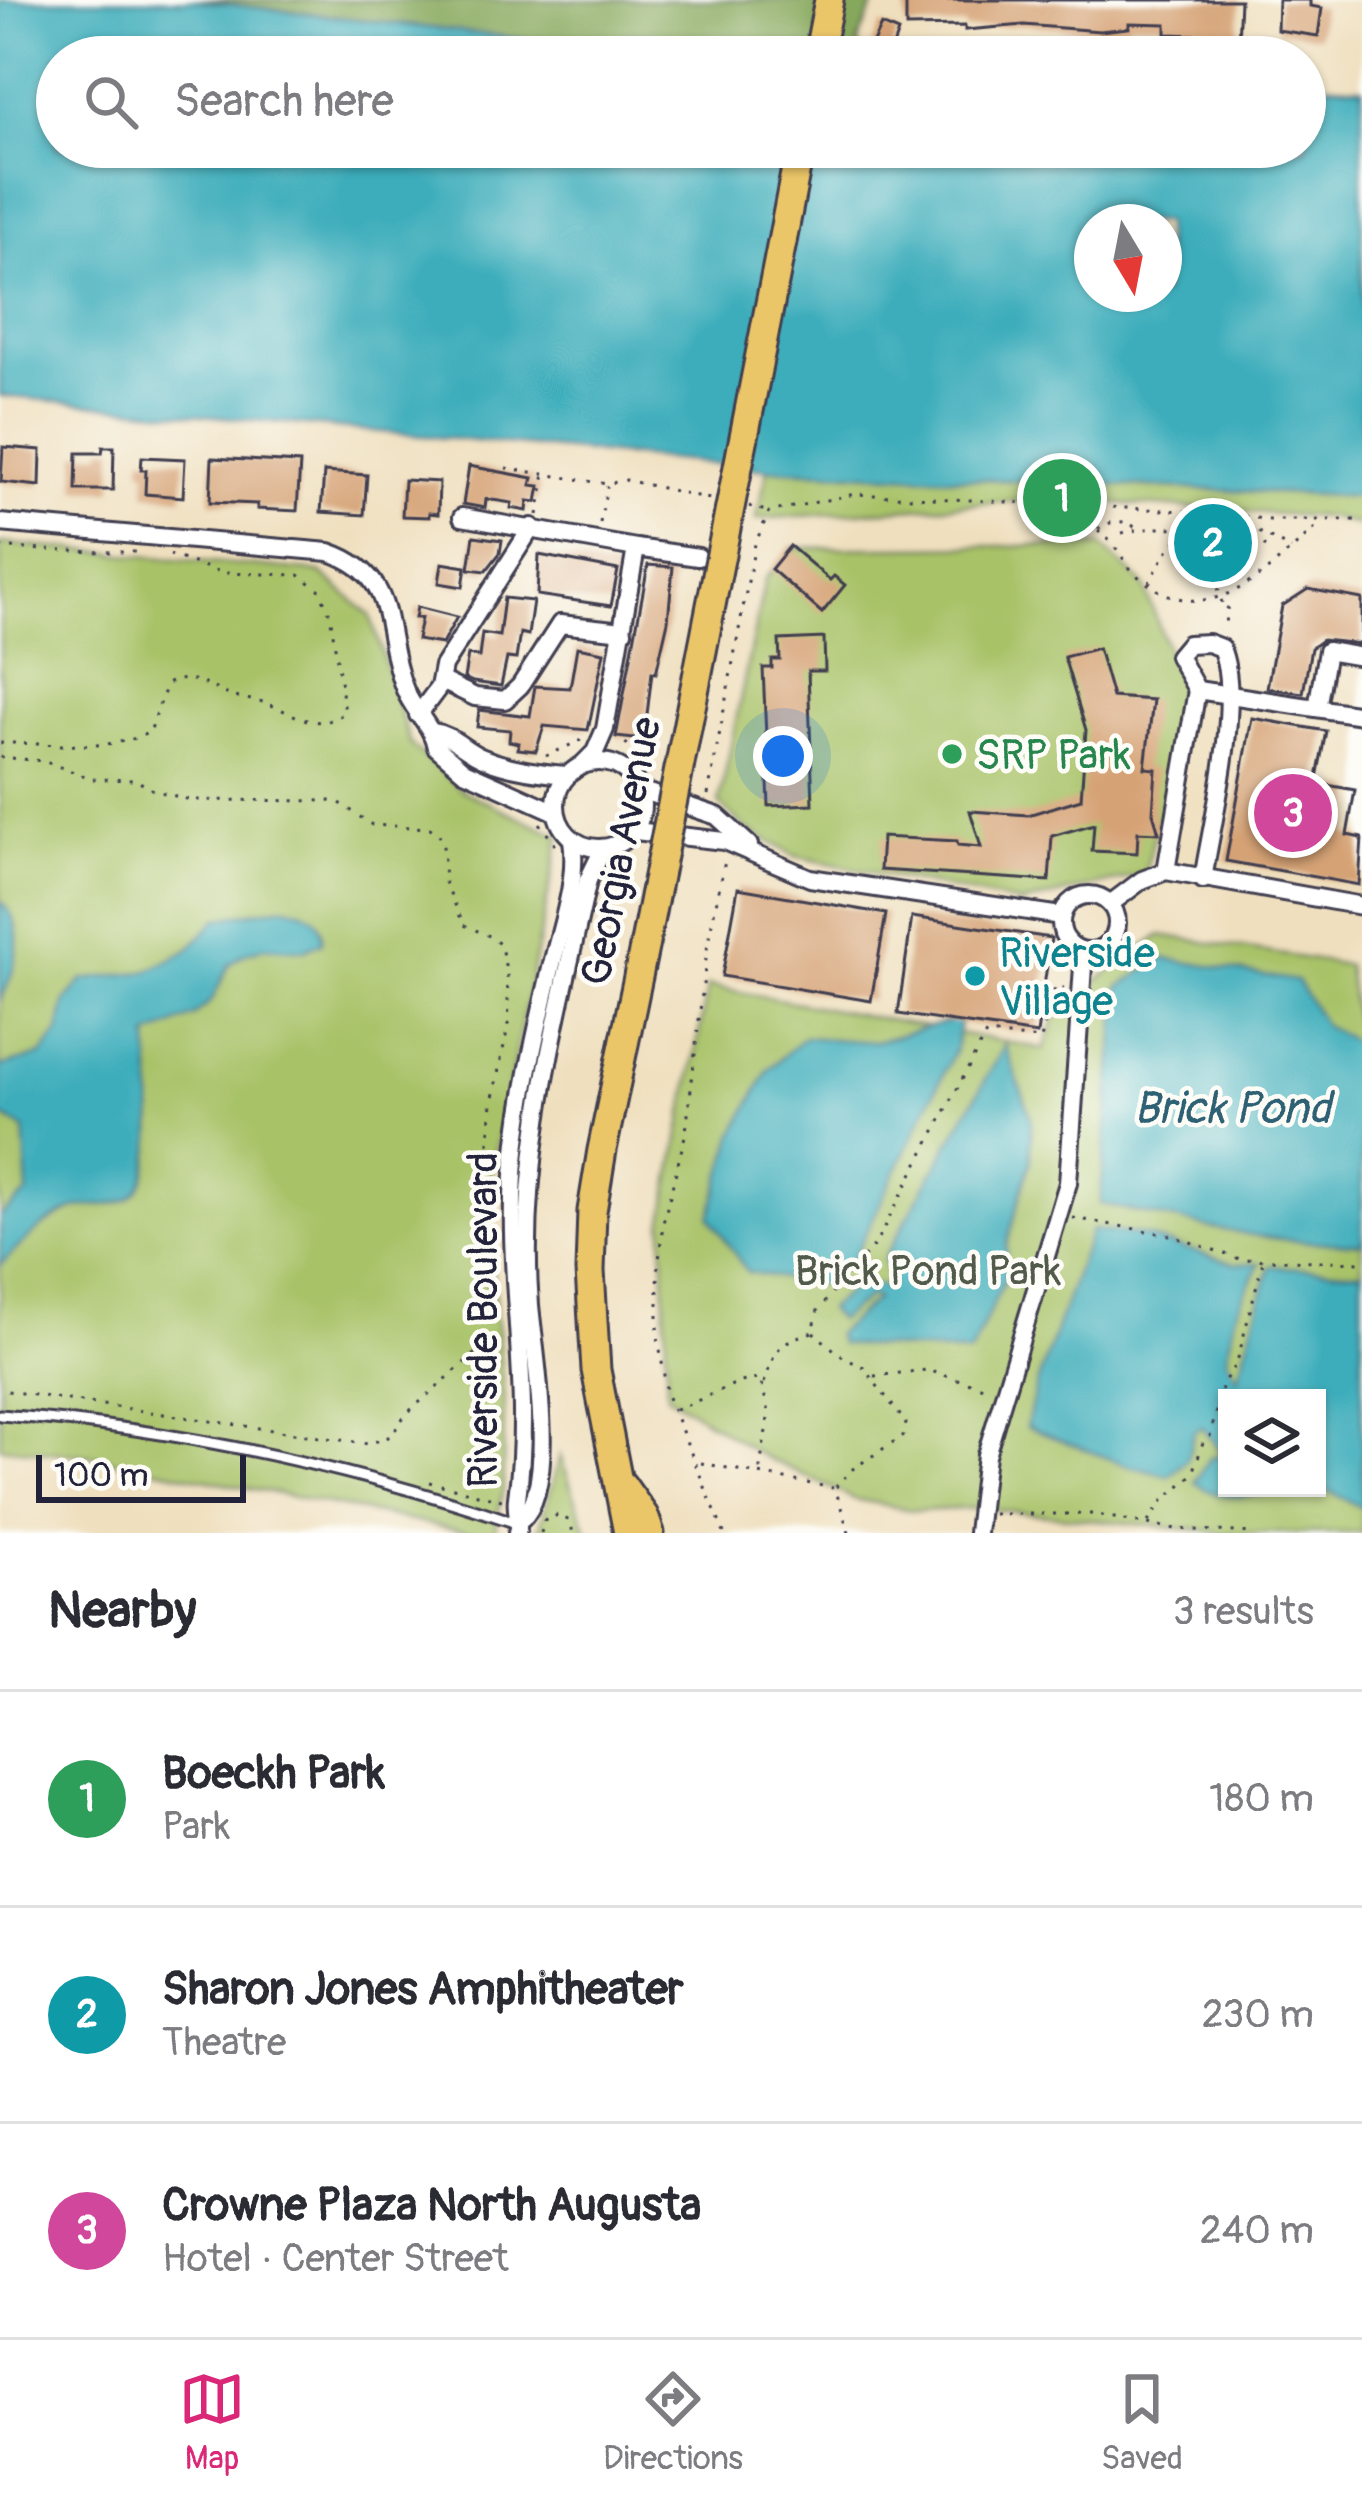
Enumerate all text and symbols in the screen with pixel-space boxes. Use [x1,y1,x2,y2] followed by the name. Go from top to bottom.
[36,36,1326,168] search box
[78,69,144,135] icon: search
[174,74,394,130] text: Search here
[1074,204,1182,312] north arrow
[1023,453,1101,543] pin: 1
[1174,498,1252,588] pin: 2
[570,712,674,990] street label: Georgia Avenue
[753,726,813,786] your location
[976,730,1131,782] place label: SRP Park
[939,741,965,767] marker: SRP Park
[1254,768,1332,858] pin: 3
[999,928,1155,1028] place label: Riverside Village
[962,963,988,989] marker: Riverside Village
[1133,1081,1335,1137] water label: Brick Pond
[458,1152,510,1488] street label: Riverside Boulevard
[795,1246,1061,1298] park label: Brick Pond Park
[1218,1389,1326,1497] map controls
[1218,1389,1326,1497] button: layers
[36,1449,246,1502] scale bar
[54,1455,148,1496] text: 100 m
[48,1579,196,1643] text: Nearby
[1173,1587,1314,1636] text: 3 results
[162,1746,385,1802] text: Boeckh Park
[79,1774,95,1823] text: 1
[1209,1774,1314,1823] text: 180 m
[162,1802,230,1851] text: Park
[162,1962,684,2018] text: Sharon Jones Amphitheater
[76,1990,98,2039] text: 2
[1202,1990,1314,2039] text: 230 m
[162,2018,286,2067] text: Theatre
[162,2178,701,2234] text: Crowne Plaza North Augusta
[76,2206,98,2255] text: 3
[1200,2206,1314,2255] text: 240 m
[162,2234,509,2283] text: Hotel · Center Street
[179,2366,245,2479] tab: Map
[603,2366,743,2479] tab: Directions
[1101,2366,1183,2479] tab: Saved

